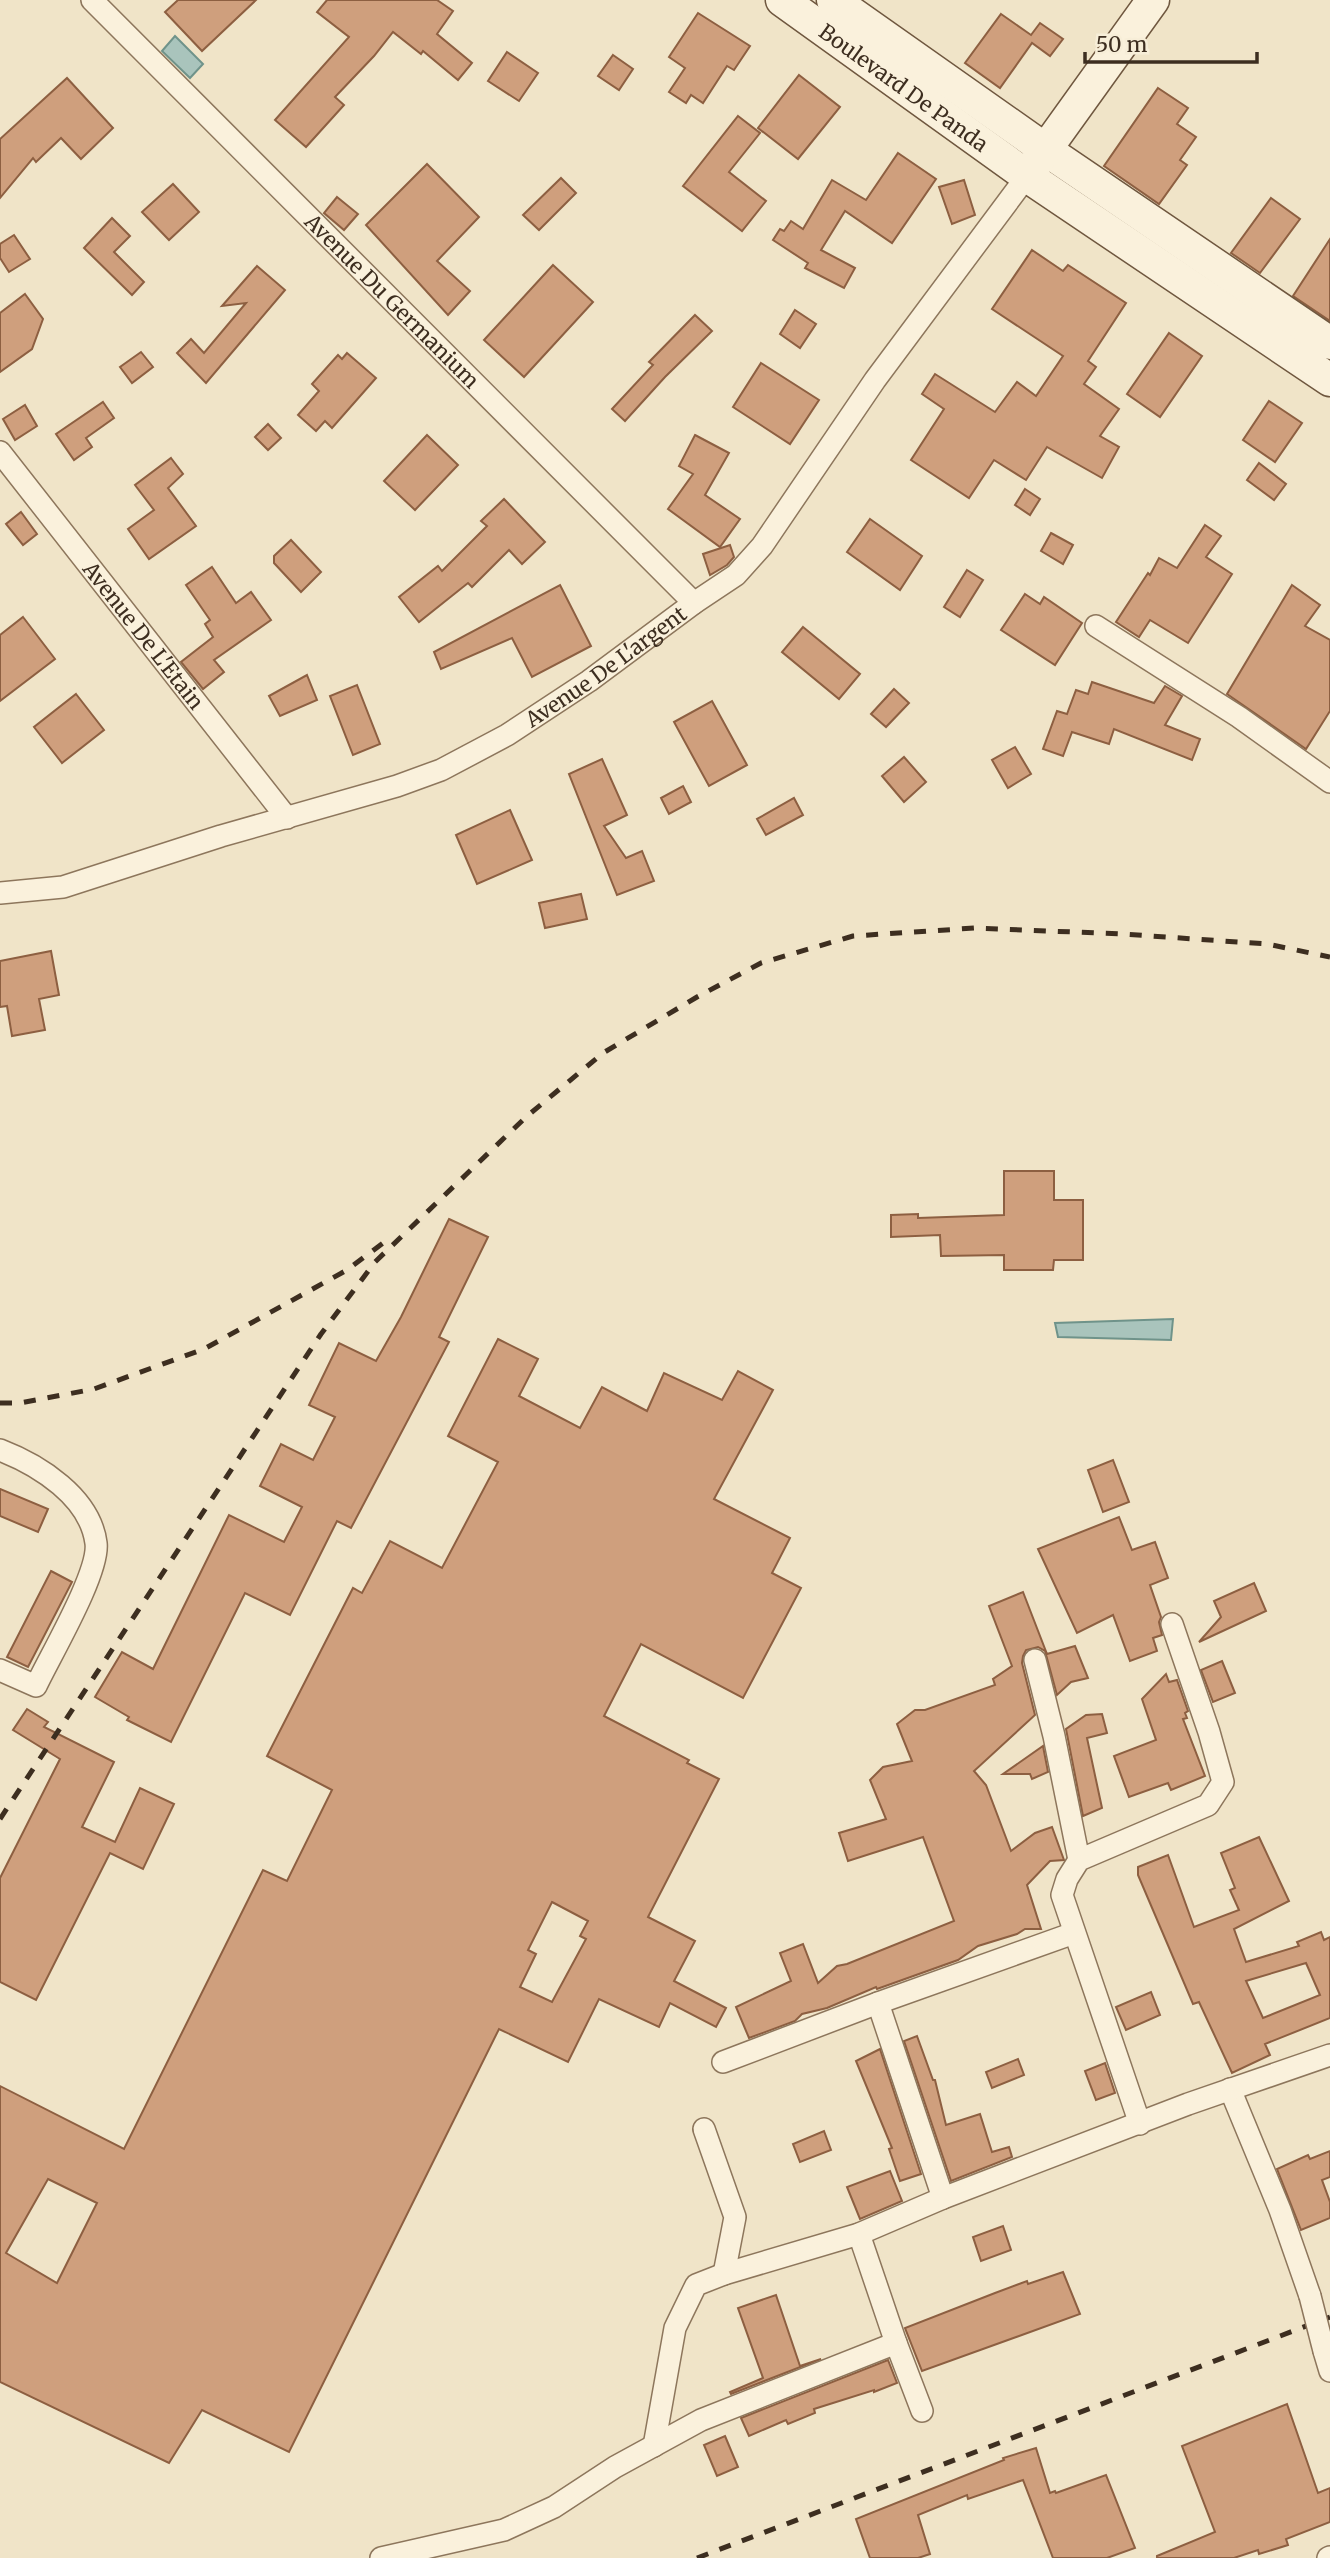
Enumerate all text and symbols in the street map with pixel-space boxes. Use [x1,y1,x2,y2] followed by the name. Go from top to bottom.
[814,18,994,157] street label: Boulevard De Panda
[1085,21,1256,65] scale bar
[1096,31,1147,58] text: 50 m
[299,207,485,394] street label: Avenue Du Germanium
[77,555,210,715] street label: Avenue De L'Etain
[519,600,692,733] street label: Avenue De L'argent

